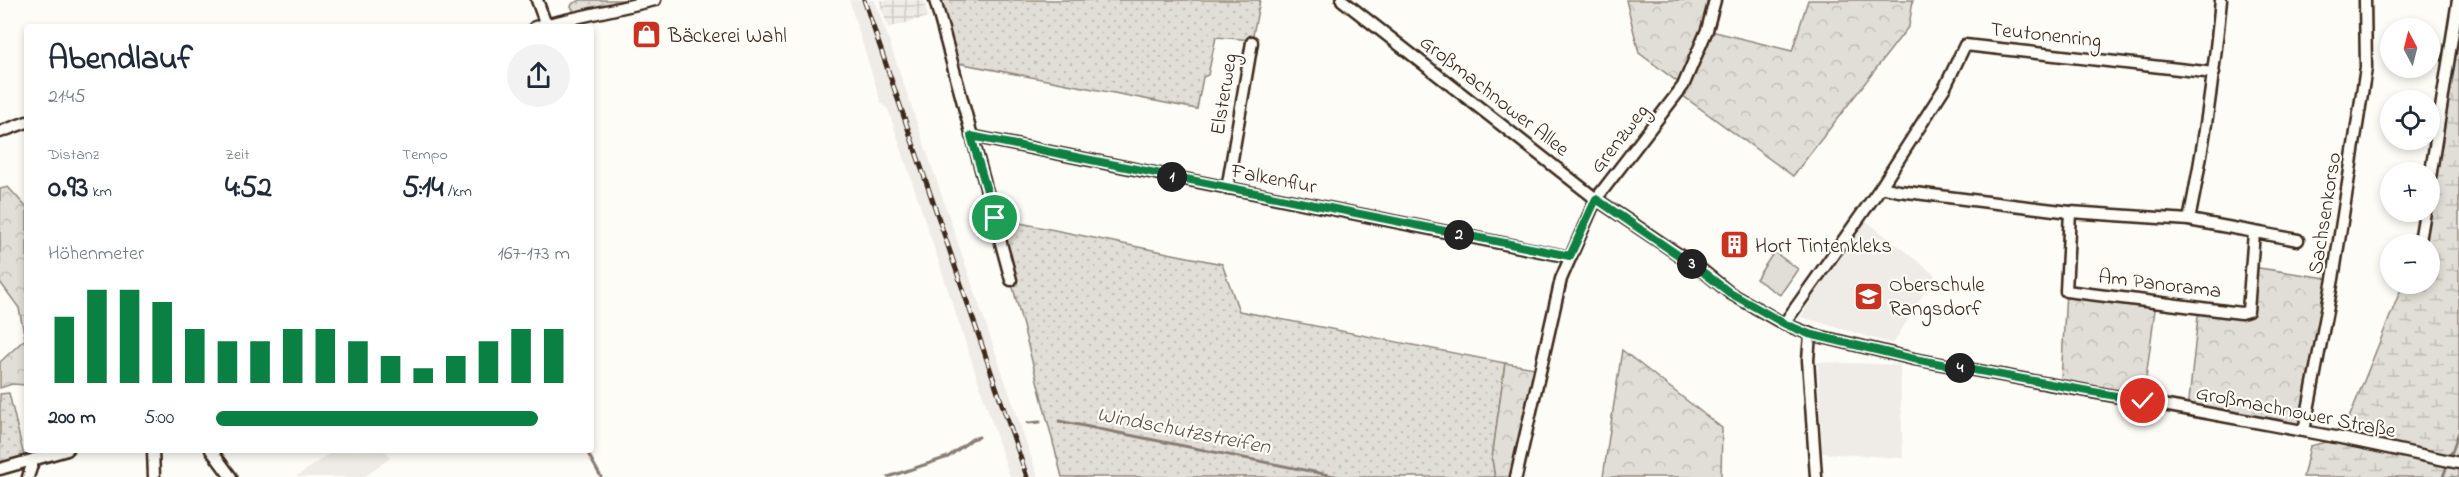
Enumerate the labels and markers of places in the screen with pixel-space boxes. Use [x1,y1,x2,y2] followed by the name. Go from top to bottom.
[631,19,663,51] shop icon: Bäckerei Wahl
[667,22,787,52] place label: Bäckerei Wahl
[1157,162,1187,192] pin: 1
[969,192,1020,243] pin
[1444,220,1474,250] pin: 2
[1718,229,1750,261] building icon: Hort Tintenkleks
[1755,232,1892,262] place label: Hort Tintenkleks
[1677,249,1707,279] pin: 3
[1889,271,1985,327] place label: Oberschule Rangsdorf
[1852,280,1884,312] school or university icon: Oberschule Rangsdorf
[1945,353,1975,383] pin: 4
[2117,375,2168,426] pin

